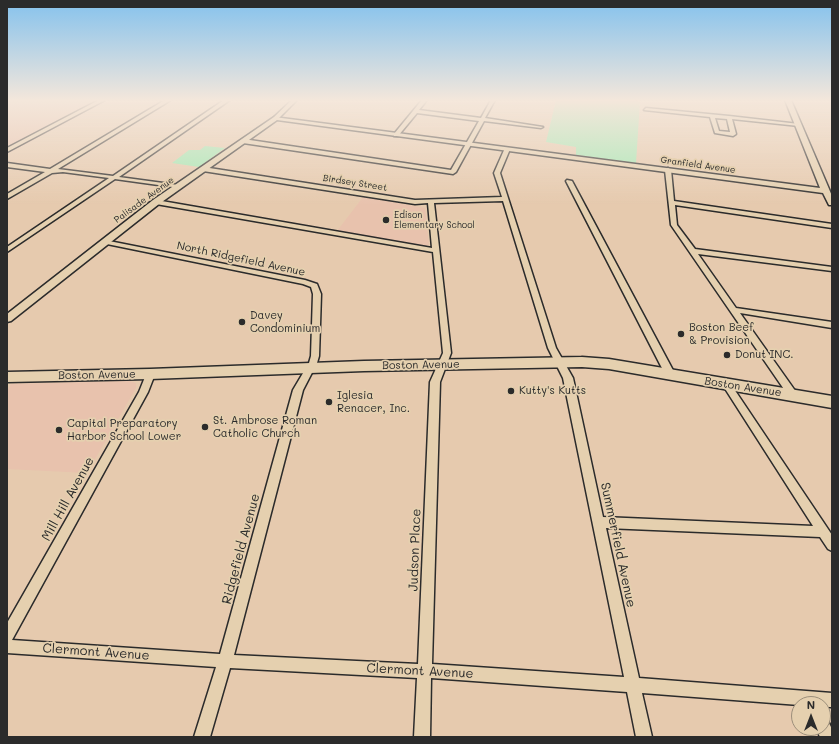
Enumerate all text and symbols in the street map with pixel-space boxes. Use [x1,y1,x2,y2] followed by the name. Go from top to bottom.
[660,154,736,176] street label: Granfield Avenue
[322,173,388,193] street label: Birdsey Street
[112,175,176,225] street label: Palisade Avenue
[394,210,475,231] place label: Edison Elementary School
[381,215,391,225] marker: Edison Elementary School
[176,239,306,279] street label: North Ridgefield Avenue
[250,309,320,335] place label: Davey Condominium
[237,317,247,327] marker: Davey Condominium
[689,321,753,347] place label: Boston Beef & Provision
[676,329,686,339] marker: Boston Beef & Provision
[735,348,794,362] place label: Donut INC.
[722,350,732,360] marker: Donut INC.
[382,358,460,372] street label: Boston Avenue
[58,368,136,382] street label: Boston Avenue
[704,374,782,400] street label: Boston Avenue
[519,384,586,398] place label: Kutty's Kutts
[506,386,516,396] marker: Kutty's Kutts
[337,389,410,415] place label: Iglesia Renacer, Inc.
[324,397,334,407] marker: Iglesia Renacer, Inc.
[213,414,317,440] place label: St. Ambrose Roman Catholic Church
[67,417,181,443] place label: Capital Preparatory Harbor School Lower
[200,422,210,432] marker: St. Ambrose Roman Catholic Church
[54,425,64,435] marker: Capital Preparatory Harbor School Lower
[38,454,98,544] street label: Mill Hill Avenue
[597,481,639,609] street label: Summerfield Avenue
[219,492,263,606] street label: Ridgefield Avenue
[406,508,424,592] street label: Judson Place
[42,640,150,664] street label: Clermont Avenue
[366,660,474,682] street label: Clermont Avenue
[791,696,831,736] north arrow
[807,697,815,712] text: N

